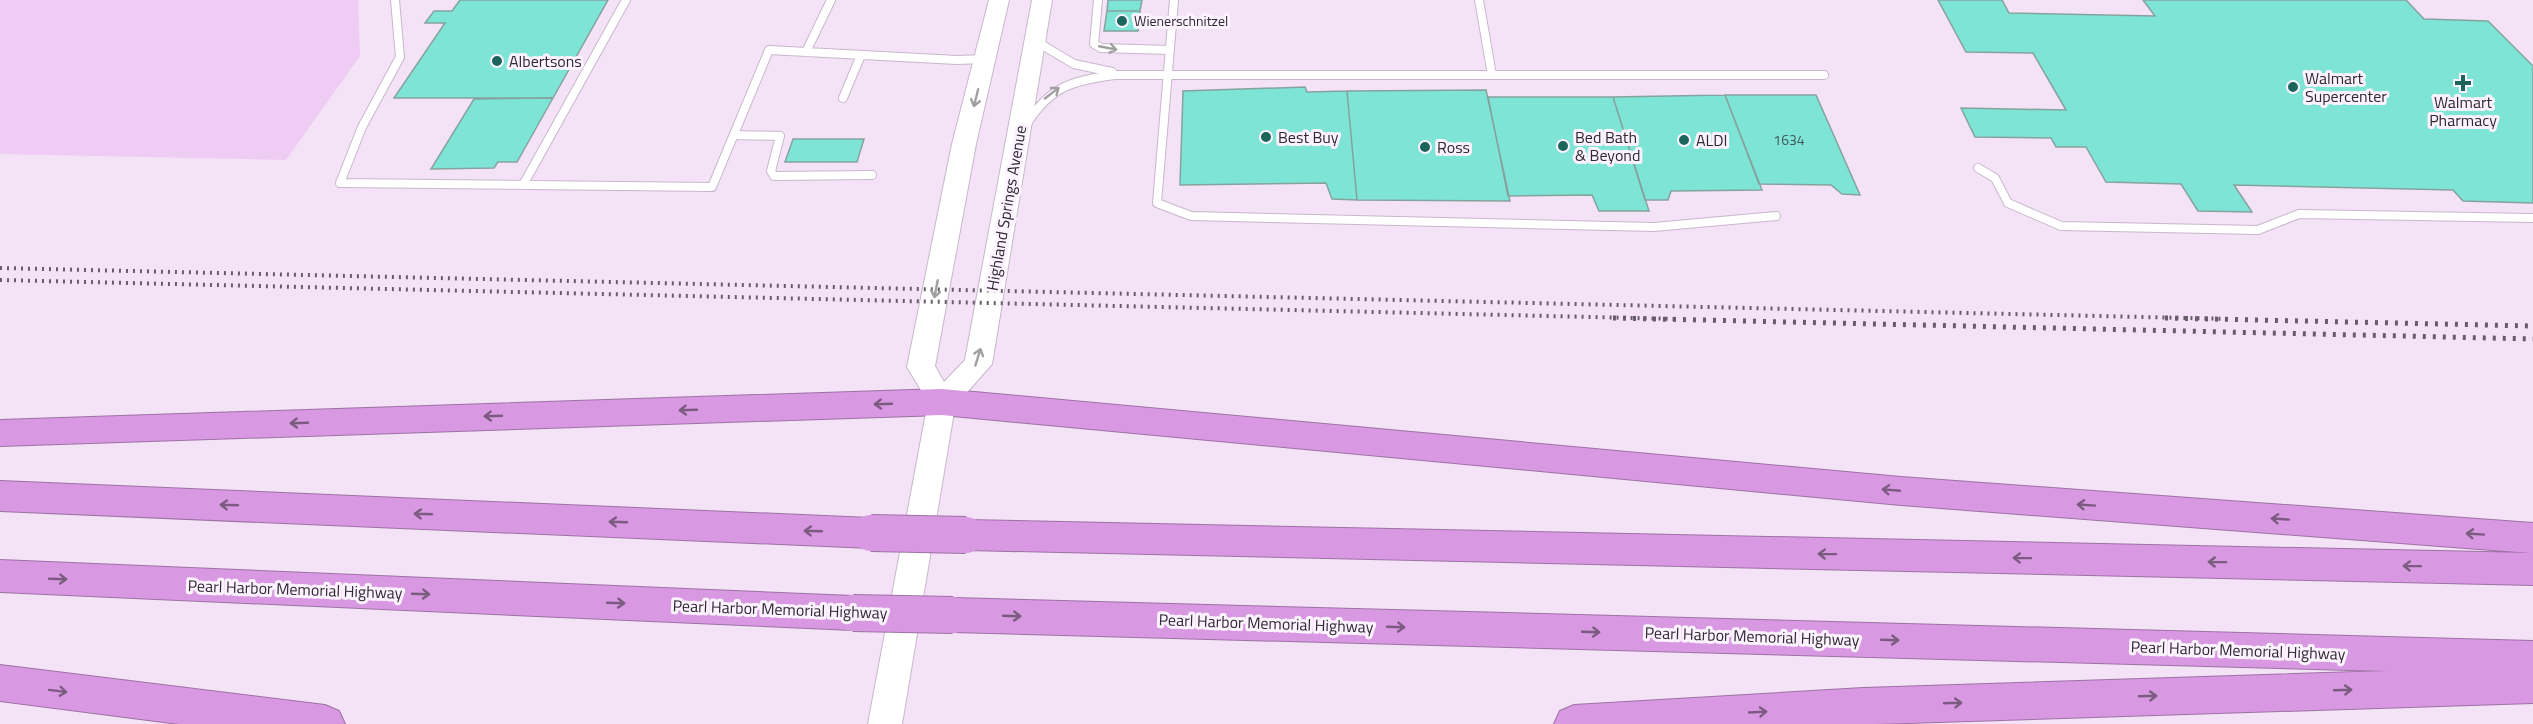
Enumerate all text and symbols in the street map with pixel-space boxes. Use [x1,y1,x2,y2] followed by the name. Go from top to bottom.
[1134,10,1228,31] place label: Wienerschnitzel
[1115,14,1129,28] marker: Wienerschnitzel
[1098,43,1117,54] one-way arrow
[509,49,582,73] place label: Albertsons
[490,54,504,68] marker: Albertsons
[2305,66,2387,108] place label: Walmart Supercenter
[2456,76,2470,90] marker: Walmart Pharmacy
[2286,80,2300,94] marker: Walmart Supercenter
[1043,87,1059,100] one-way arrow
[969,88,981,107] one-way arrow
[2429,90,2497,132] place label: Walmart Pharmacy
[980,123,1032,293] street label: Highland Springs Avenue
[1278,125,1339,149] place label: Best Buy
[1575,125,1640,167] place label: Bed Bath & Beyond
[1696,128,1727,152] place label: ALDI
[1773,129,1805,150] house number: 1634
[1259,130,1273,144] marker: Best Buy
[1677,133,1691,147] marker: ALDI
[1437,135,1470,159] place label: Ross
[1556,139,1570,153] marker: Bed Bath & Beyond
[1418,140,1432,154] marker: Ross
[930,278,941,298] one-way arrow
[973,348,984,367] one-way arrow
[874,398,894,409] one-way arrow
[679,404,699,416] one-way arrow
[484,411,504,422] one-way arrow
[289,417,309,428] one-way arrow
[1882,484,1902,495] one-way arrow
[2076,499,2096,510] one-way arrow
[219,500,239,511] one-way arrow
[414,508,434,519] one-way arrow
[2271,514,2291,525] one-way arrow
[609,517,629,528] one-way arrow
[804,525,824,536] one-way arrow
[2465,528,2485,539] one-way arrow
[1817,548,1837,559] one-way arrow
[2012,552,2032,564] one-way arrow
[2207,556,2227,568] one-way arrow
[2402,560,2422,572] one-way arrow
[48,573,68,584] one-way arrow
[187,573,403,605] street label: Pearl Harbor Memorial Highway
[411,589,431,600] one-way arrow
[672,593,888,625] street label: Pearl Harbor Memorial Highway
[605,597,625,608] one-way arrow
[1158,607,1374,639] street label: Pearl Harbor Memorial Highway
[1001,611,1021,622] one-way arrow
[1644,620,1860,652] street label: Pearl Harbor Memorial Highway
[1385,621,1405,633] one-way arrow
[1580,626,1600,638] one-way arrow
[2130,634,2346,666] street label: Pearl Harbor Memorial Highway
[1880,635,1900,646] one-way arrow
[2332,684,2352,696] one-way arrow
[48,685,67,696] one-way arrow
[2138,690,2158,701] one-way arrow
[1943,697,1963,708] one-way arrow
[1748,706,1768,717] one-way arrow

